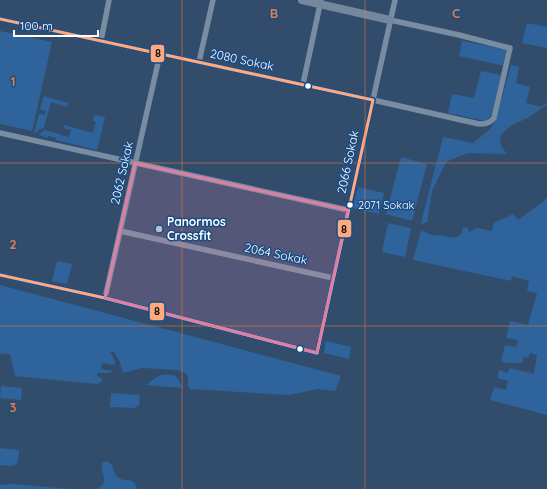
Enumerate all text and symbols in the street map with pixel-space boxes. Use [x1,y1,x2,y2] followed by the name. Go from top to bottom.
[270,5,278,21] text: B
[452,5,460,21] text: C
[14,12,98,38] scale bar
[20,18,53,33] text: 100 m
[150,44,165,63] line badge: 8
[209,45,275,74] street label: 2080 Sokak
[155,46,161,60] text: 8
[10,73,16,89] text: 1
[303,81,313,91] unlabelled marker
[334,129,362,195] street label: 2066 Sokak
[107,140,136,206] street label: 2062 Sokak
[358,198,415,212] place label: 2071 Sokak
[345,200,355,210] marker: 2071 Sokak
[167,214,226,243] place label: Panormos Crossfit
[337,219,352,238] line badge: 8
[341,222,347,236] text: 8
[154,224,164,234] marker: Panormos Crossfit
[9,236,17,252] text: 2
[243,240,309,268] street label: 2064 Sokak
[149,302,165,321] line badge: 8
[154,304,160,318] text: 8
[295,344,305,354] unlabelled marker
[10,399,17,415] text: 3

